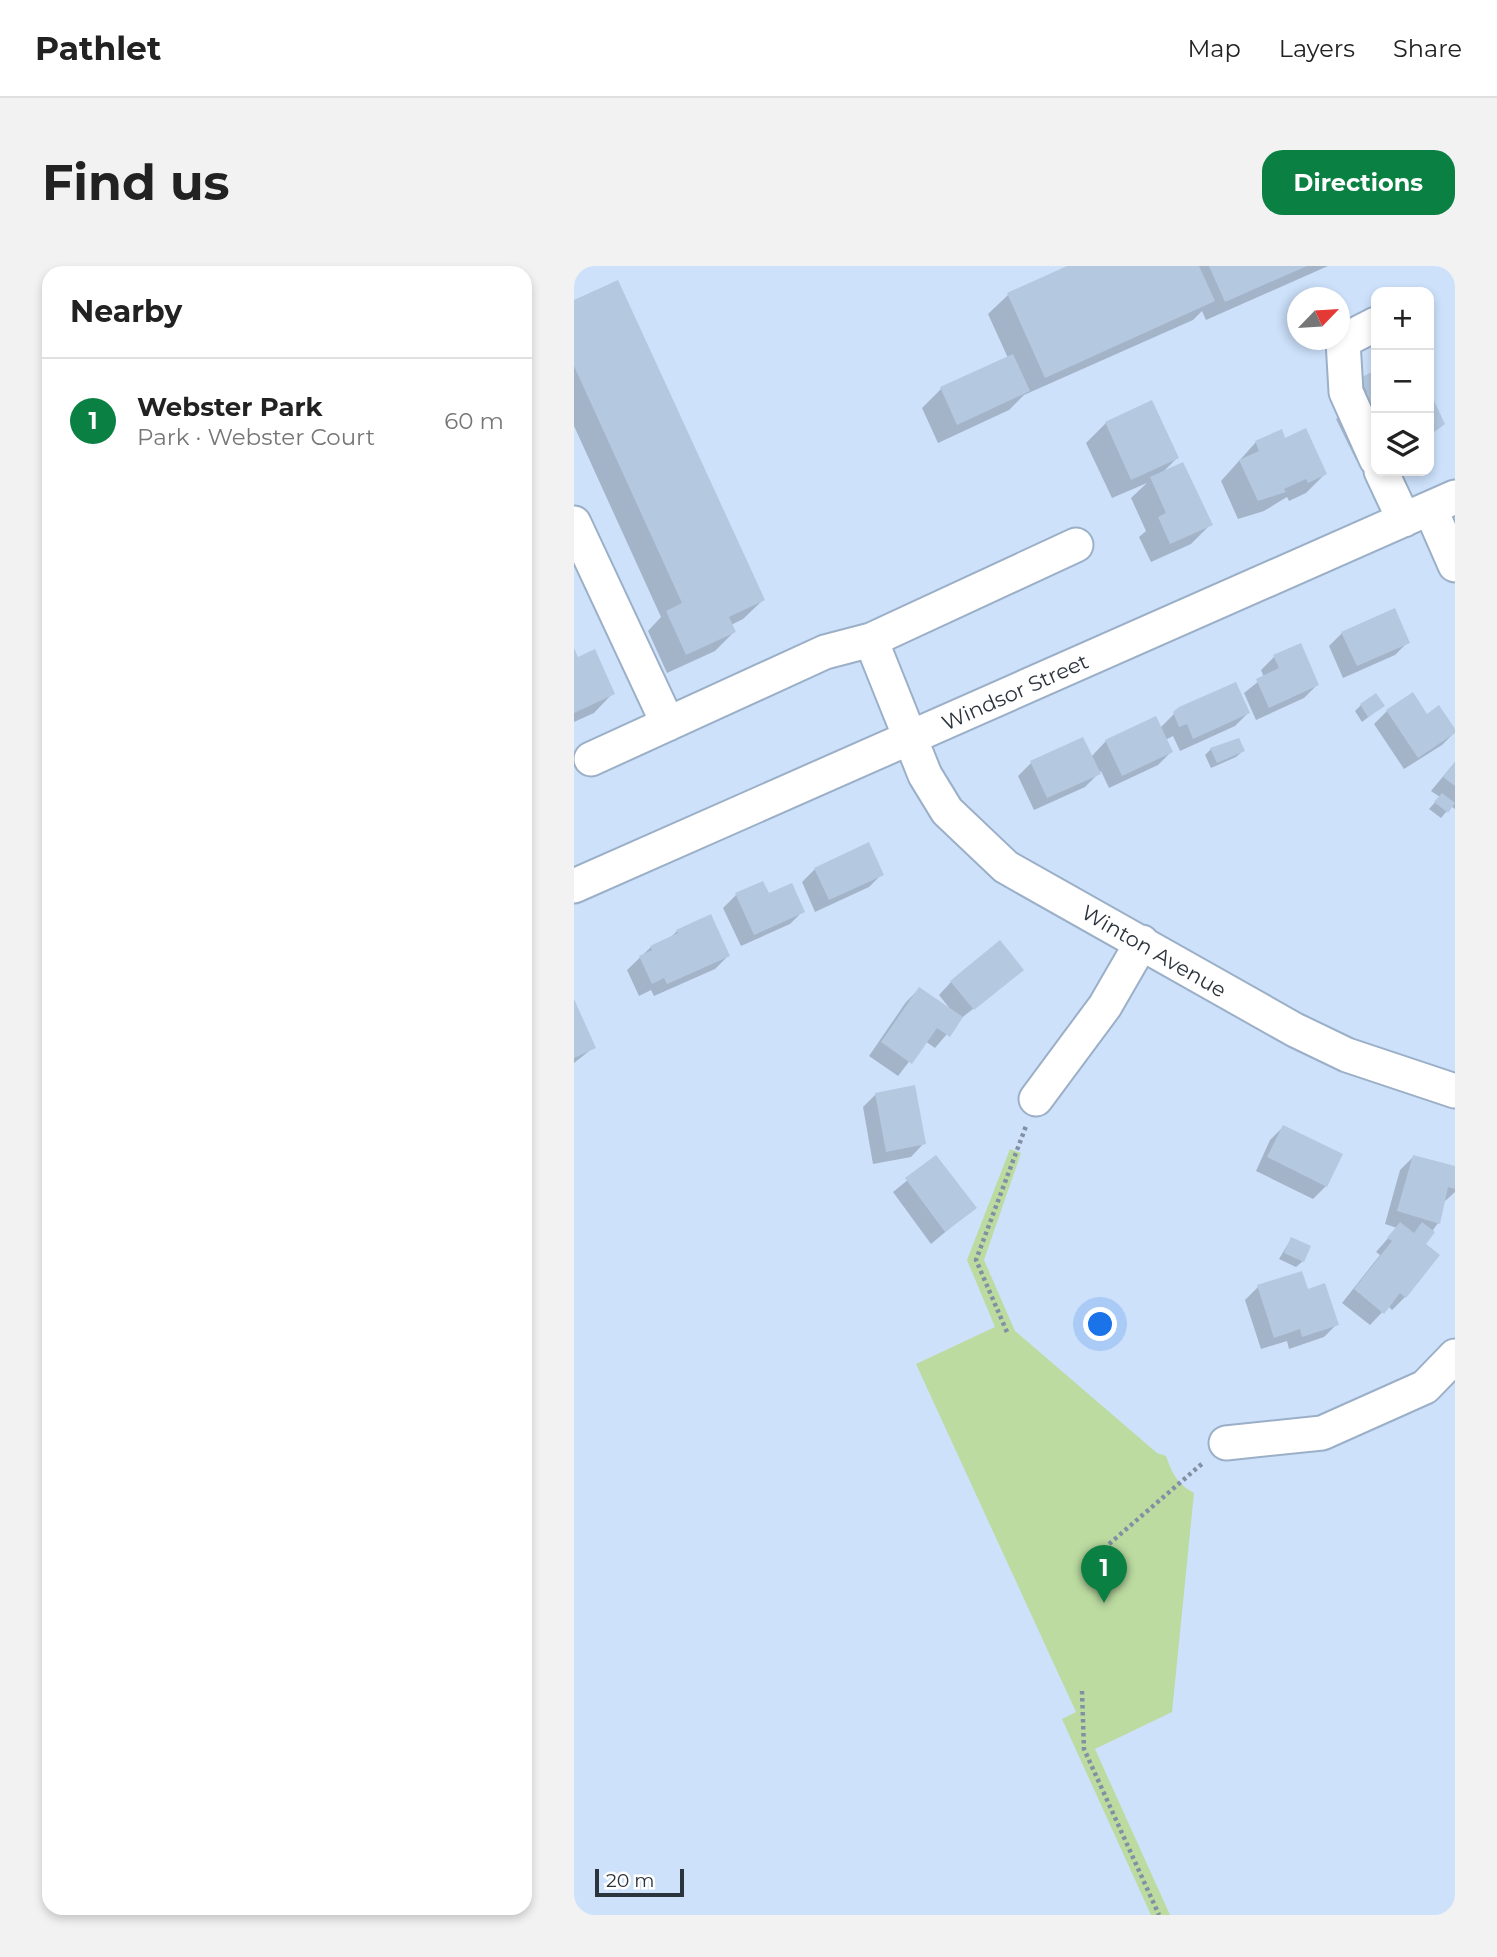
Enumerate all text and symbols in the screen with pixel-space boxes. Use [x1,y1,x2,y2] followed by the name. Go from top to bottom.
[35,28,161,68] text: Pathlet
[1187,34,1241,63] text: Map
[1279,34,1355,63] text: Layers
[1393,34,1462,63] text: Share
[1262,150,1455,215] button: Directions
[42,153,230,212] text: Find us
[1287,287,1350,350] north arrow
[1371,287,1434,476] map controls
[1371,287,1434,350] button: +
[70,293,182,330] text: Nearby
[1371,350,1434,413] button: −
[137,391,323,423] text: Webster Park
[88,407,98,435] text: 1
[444,407,504,435] text: 60 m
[1371,413,1434,476] button: layers
[137,423,375,451] text: Park · Webster Court
[938,648,1092,736] street label: Windsor Street
[1077,899,1231,1003] street label: Winton Avenue
[1083,1307,1117,1341] your location
[1081,1545,1127,1603] pin: 1
[595,1866,684,1898] scale bar
[606,1869,654,1892] text: 20 m

